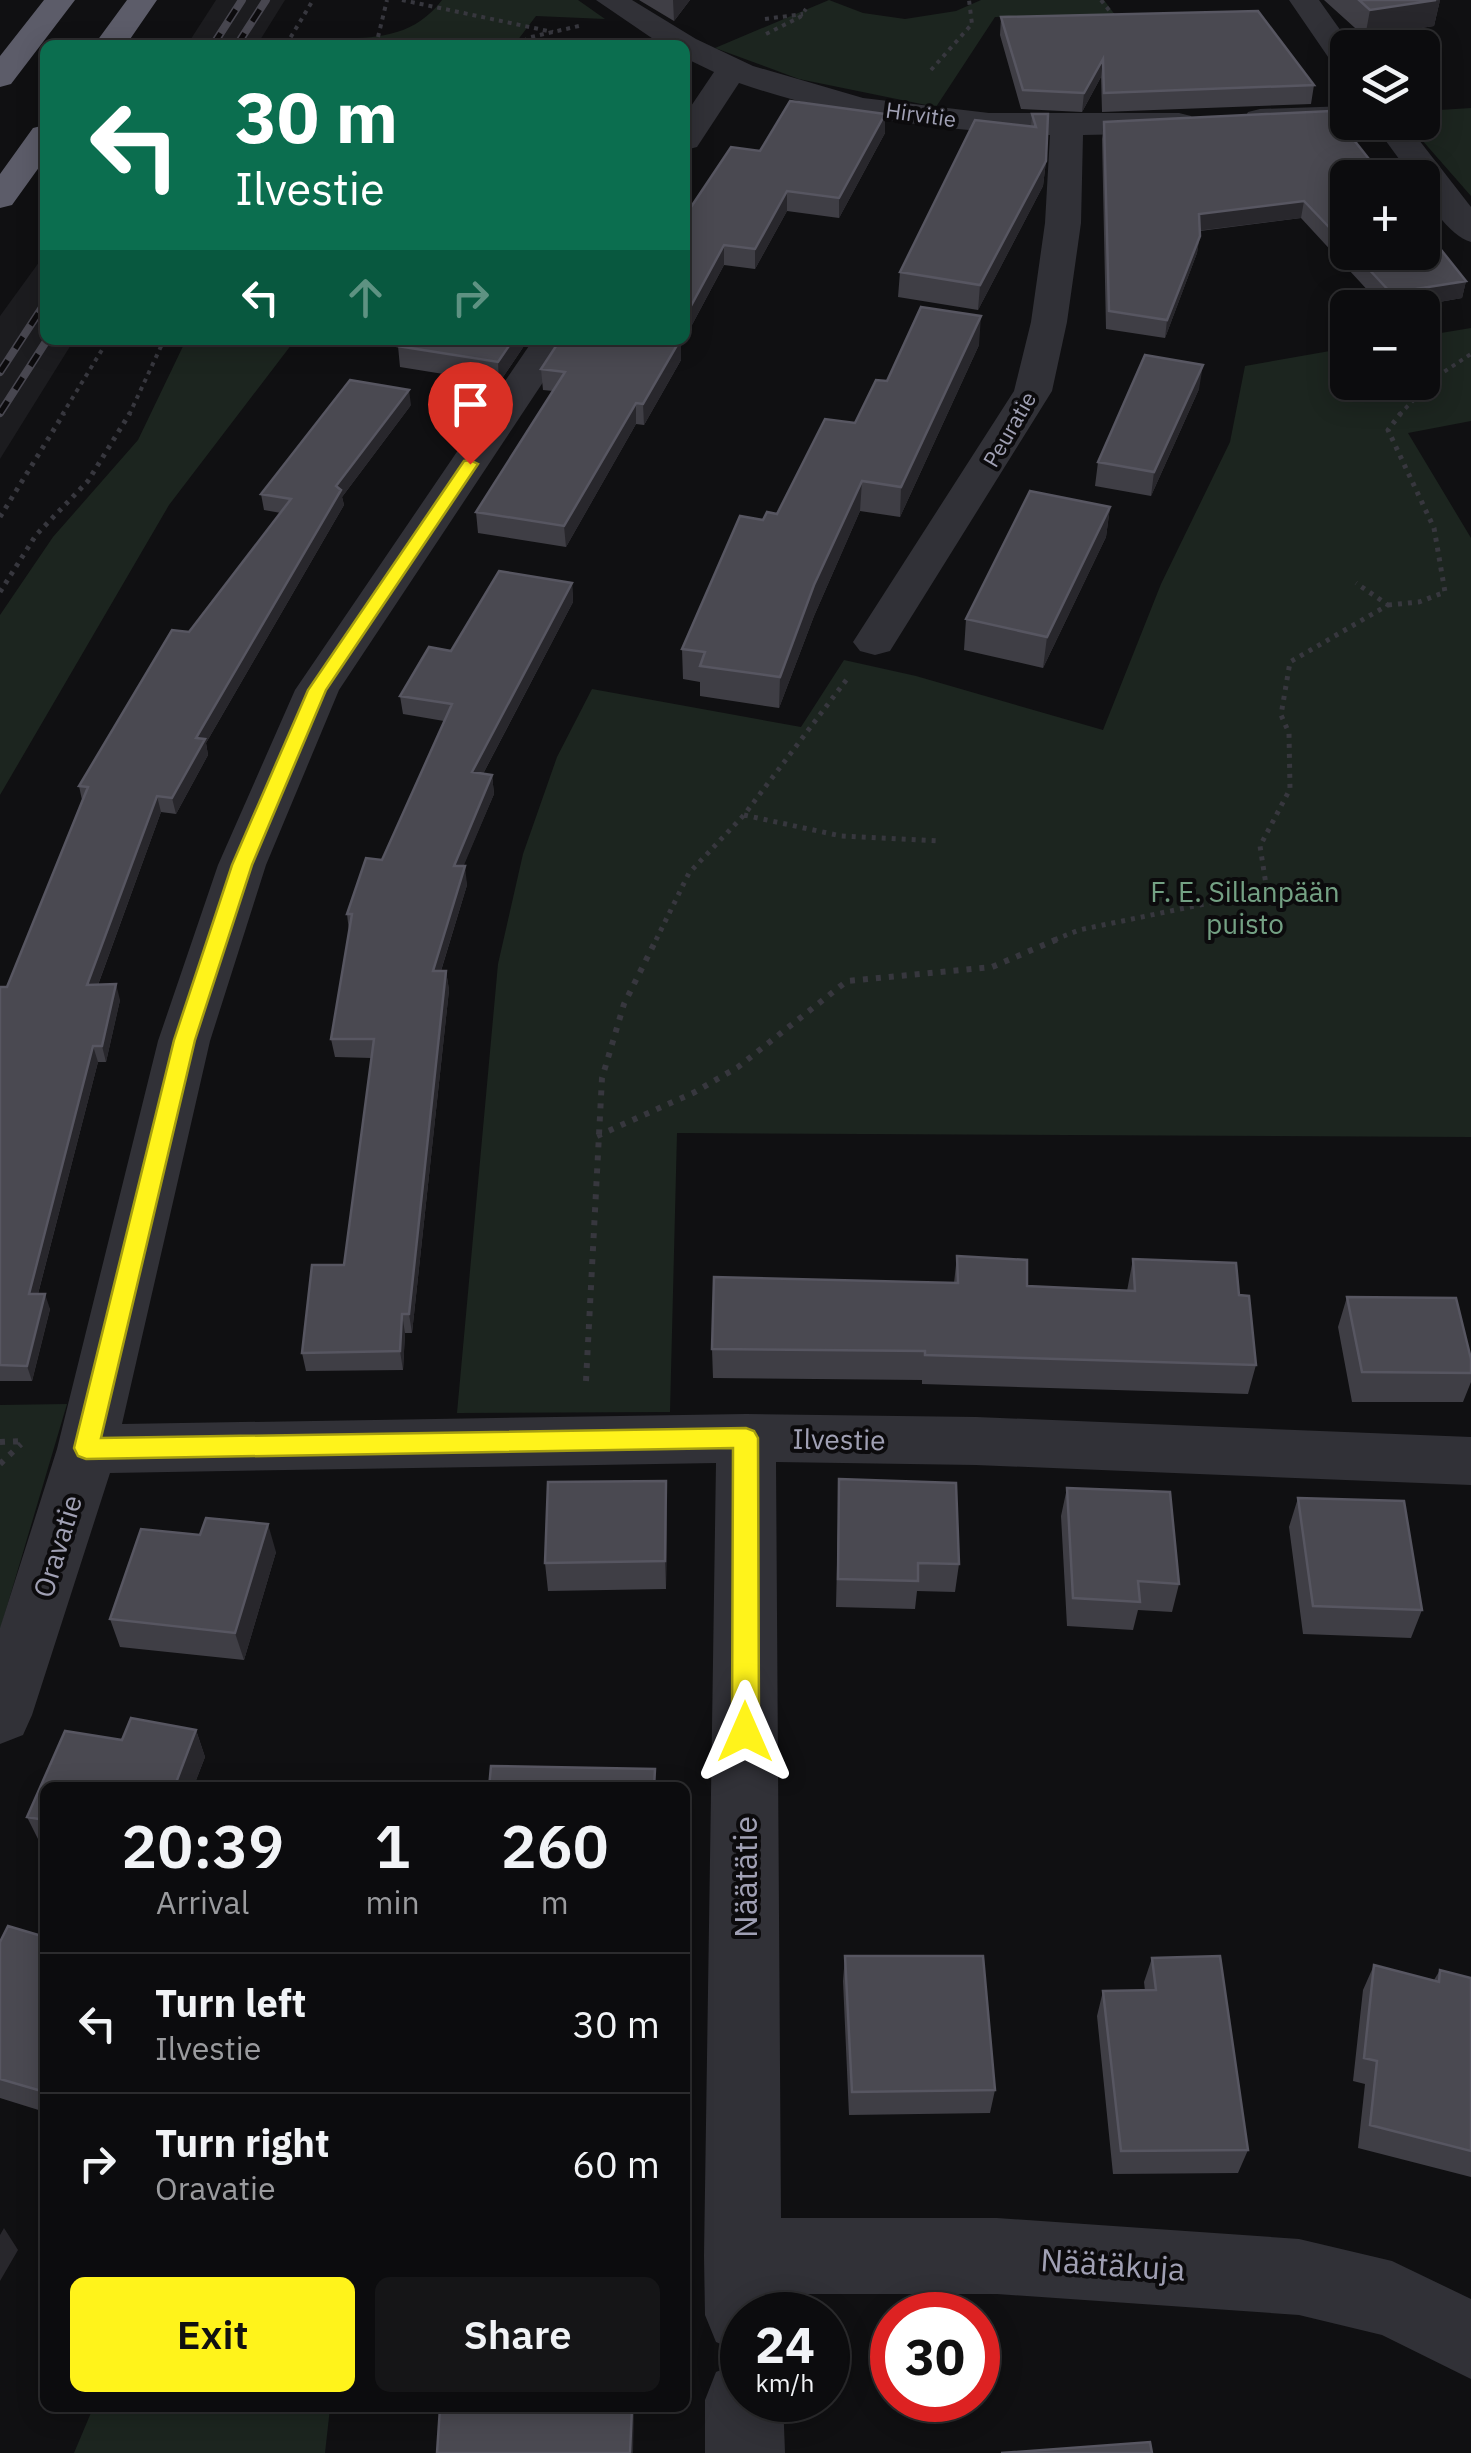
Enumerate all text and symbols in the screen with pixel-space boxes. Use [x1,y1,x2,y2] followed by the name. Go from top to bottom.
[1330,30,1440,400] map controls
[1330,30,1440,140] button: layers
[235,71,398,162] text: 30 m
[70,80,200,210] icon: left
[884,95,958,133] street label: Hirvitie
[235,159,385,217] text: Ilvestie
[1330,160,1440,270] button: +
[233,270,288,325] icon: left
[338,270,393,325] icon: ahead
[443,270,498,325] icon: right
[1330,290,1440,400] button: −
[428,362,513,465] pin
[443,377,498,432] icon: arrive
[976,386,1042,472] street label: Peuratie
[1150,873,1340,942] park label: F. E. Sillanpään puisto
[792,1420,886,1458] street label: Ilvestie
[24,1490,90,1602] street label: Oravatie
[693,1680,797,1784] position arrow
[121,1806,284,1885] text: 20:39
[375,1806,411,1885] text: 1
[501,1806,609,1885] text: 260
[724,1816,766,1938] street label: Näätätie
[156,1881,249,1923] text: Arrival
[365,1881,420,1923] text: min
[541,1881,569,1923] text: m
[155,1978,306,2027] text: Turn left
[70,1996,125,2051] icon: left
[572,1999,660,2048] text: 30 m
[155,2027,261,2069] text: Ilvestie
[155,2118,330,2167] text: Turn right
[70,2136,125,2191] icon: right
[572,2139,660,2188] text: 60 m
[155,2167,275,2209] text: Oravatie
[1039,2238,1187,2290] street label: Näätäkuja
[70,2277,355,2392] button: Exit
[375,2277,660,2392] button: Share
[870,2292,1000,2422] speed limit sign: 30
[755,2312,815,2377] text: 24
[756,2366,814,2399] text: km/h

